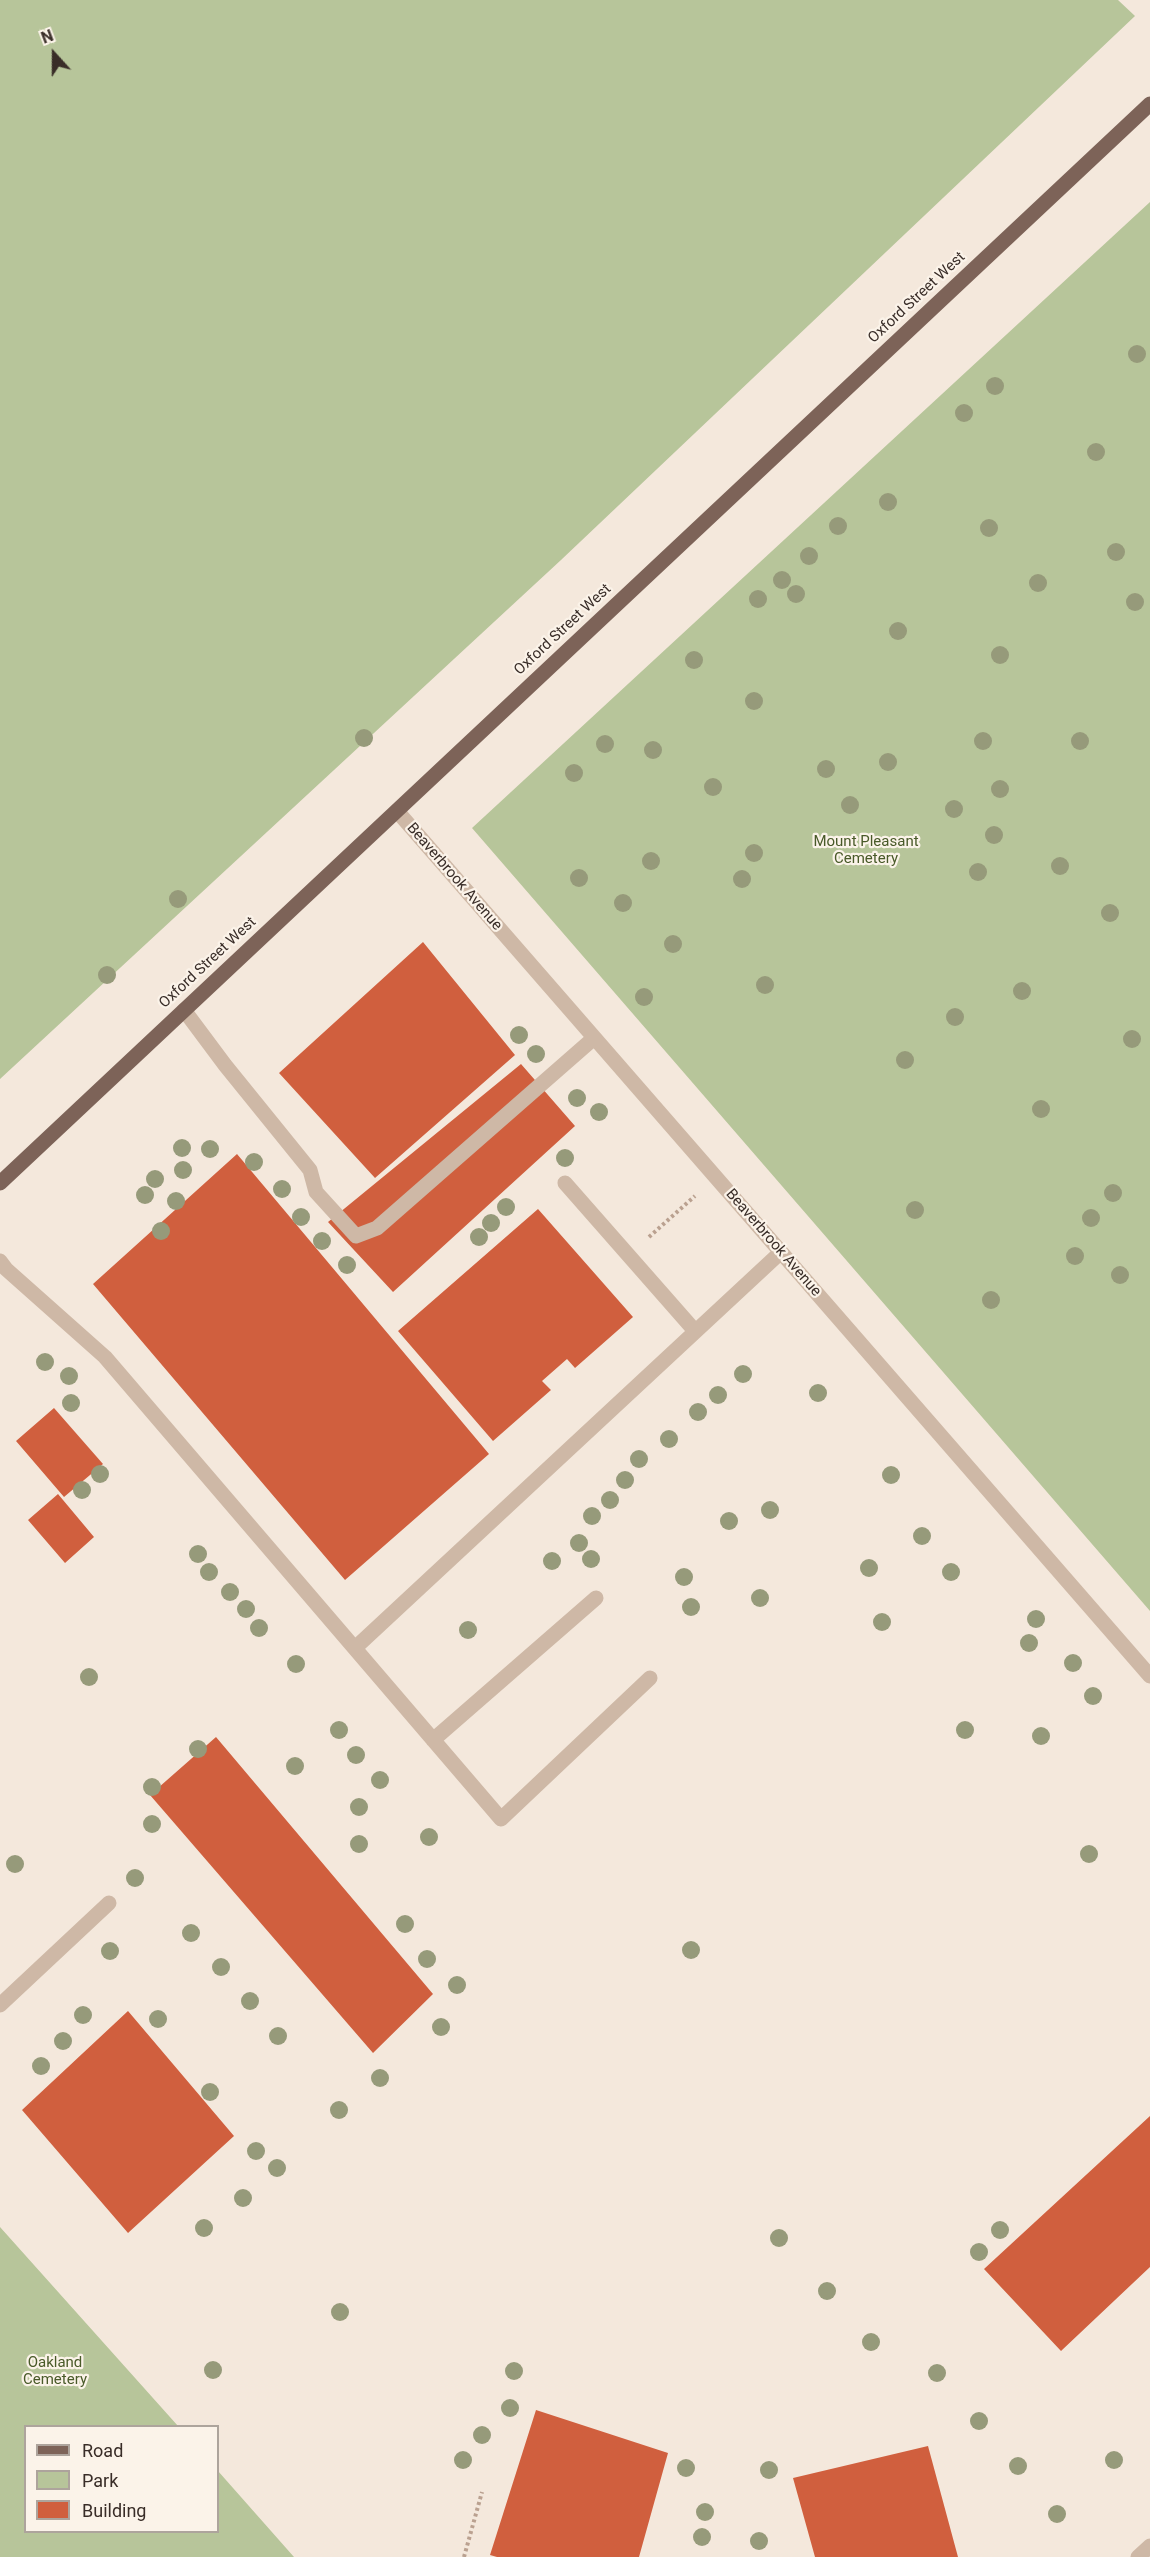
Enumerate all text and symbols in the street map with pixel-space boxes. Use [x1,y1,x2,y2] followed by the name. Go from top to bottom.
[24,24,84,84] north arrow
[39,26,56,48] text: N
[865,249,969,347] street label: Oxford Street West
[511,581,615,679] street label: Oxford Street West
[402,820,506,934] street label: Beaverbrook Avenue
[813,833,919,868] park label: Mount Pleasant Cemetery
[156,914,260,1012] street label: Oxford Street West
[721,1186,825,1300] street label: Beaverbrook Avenue
[23,2354,87,2389] park label: Oakland Cemetery
[24,2425,219,2533] legend
[82,2440,123,2461] text: Road
[82,2470,118,2491] text: Park
[82,2500,146,2521] text: Building

